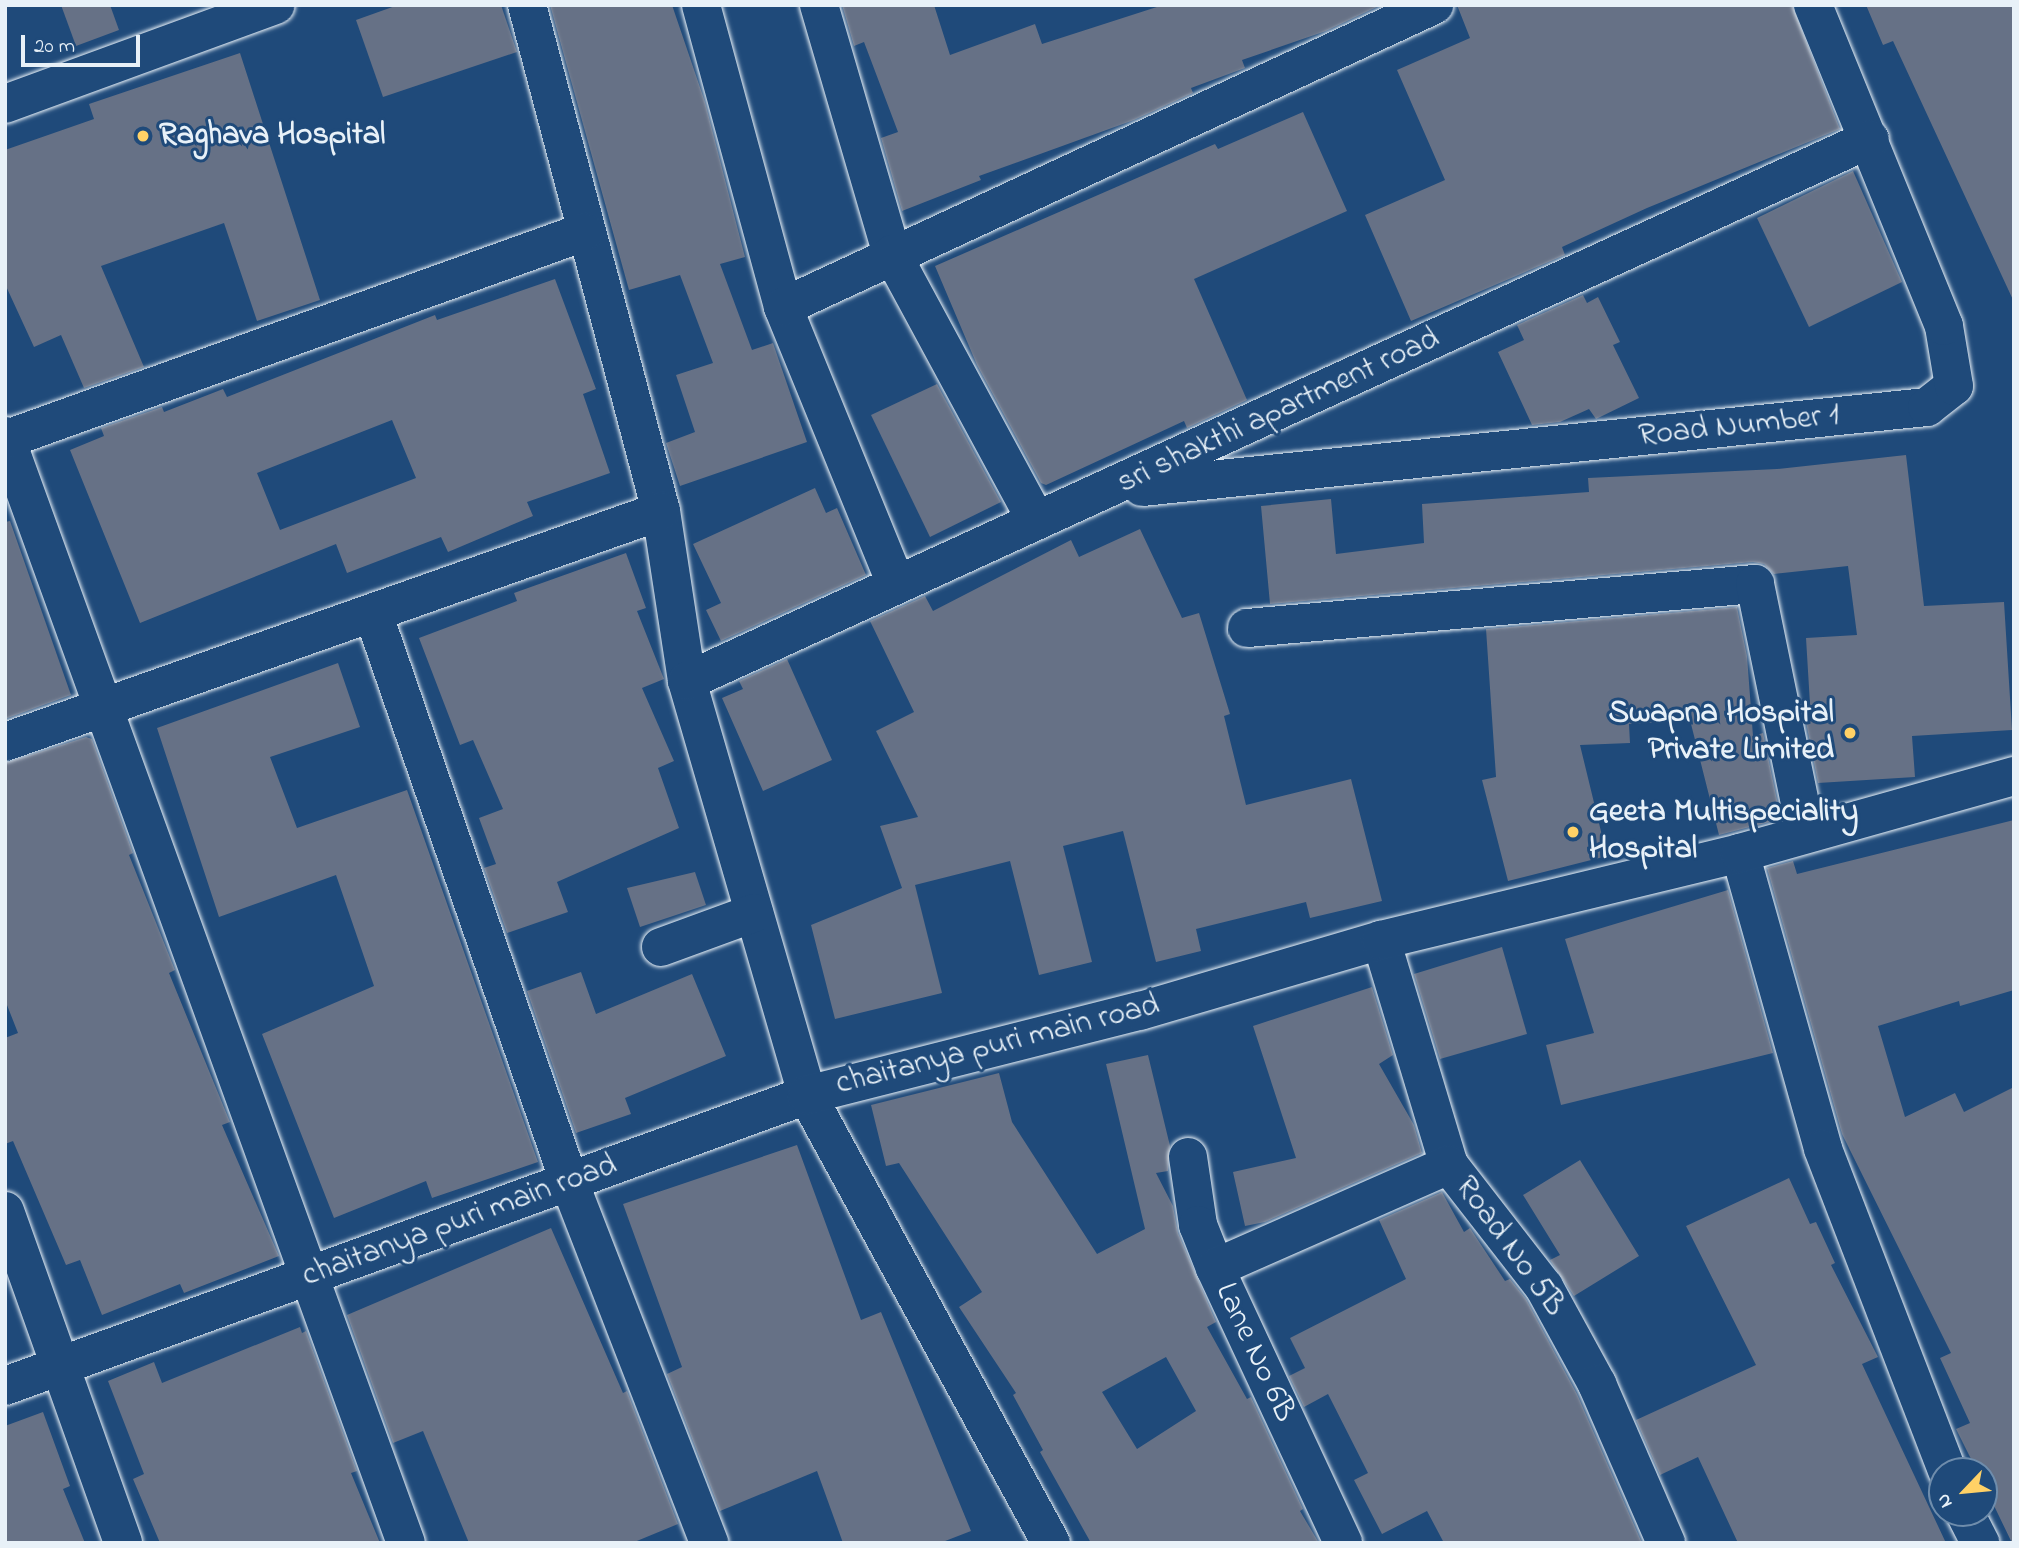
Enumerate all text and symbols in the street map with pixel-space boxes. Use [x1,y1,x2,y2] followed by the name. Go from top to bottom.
[24,21,144,65] scale bar
[34,32,75,62] text: 20 m
[159,117,385,155] place label: Raghava Hospital
[133,126,153,146] marker: Raghava Hospital
[1112,321,1446,503] street label: sri shakthi apartment road
[1637,397,1841,457] street label: Road Number 1
[1609,696,1834,771] place label: Swapna Hospital Private Limited
[1840,723,1860,743] marker: Swapna Hospital Private Limited
[1589,795,1858,870] place label: Geeta Multispeciality Hospital
[1563,822,1583,842] marker: Geeta Multispeciality Hospital
[832,987,1164,1105] street label: chaitanya puri main road
[297,1147,623,1297] street label: chaitanya puri main road
[1445,1170,1573,1324] street label: Road No 5B
[1205,1277,1303,1429] street label: Lane No 6B
[1928,1457,1998,1527] north arrow
[1931,1489,1960,1512] text: N

